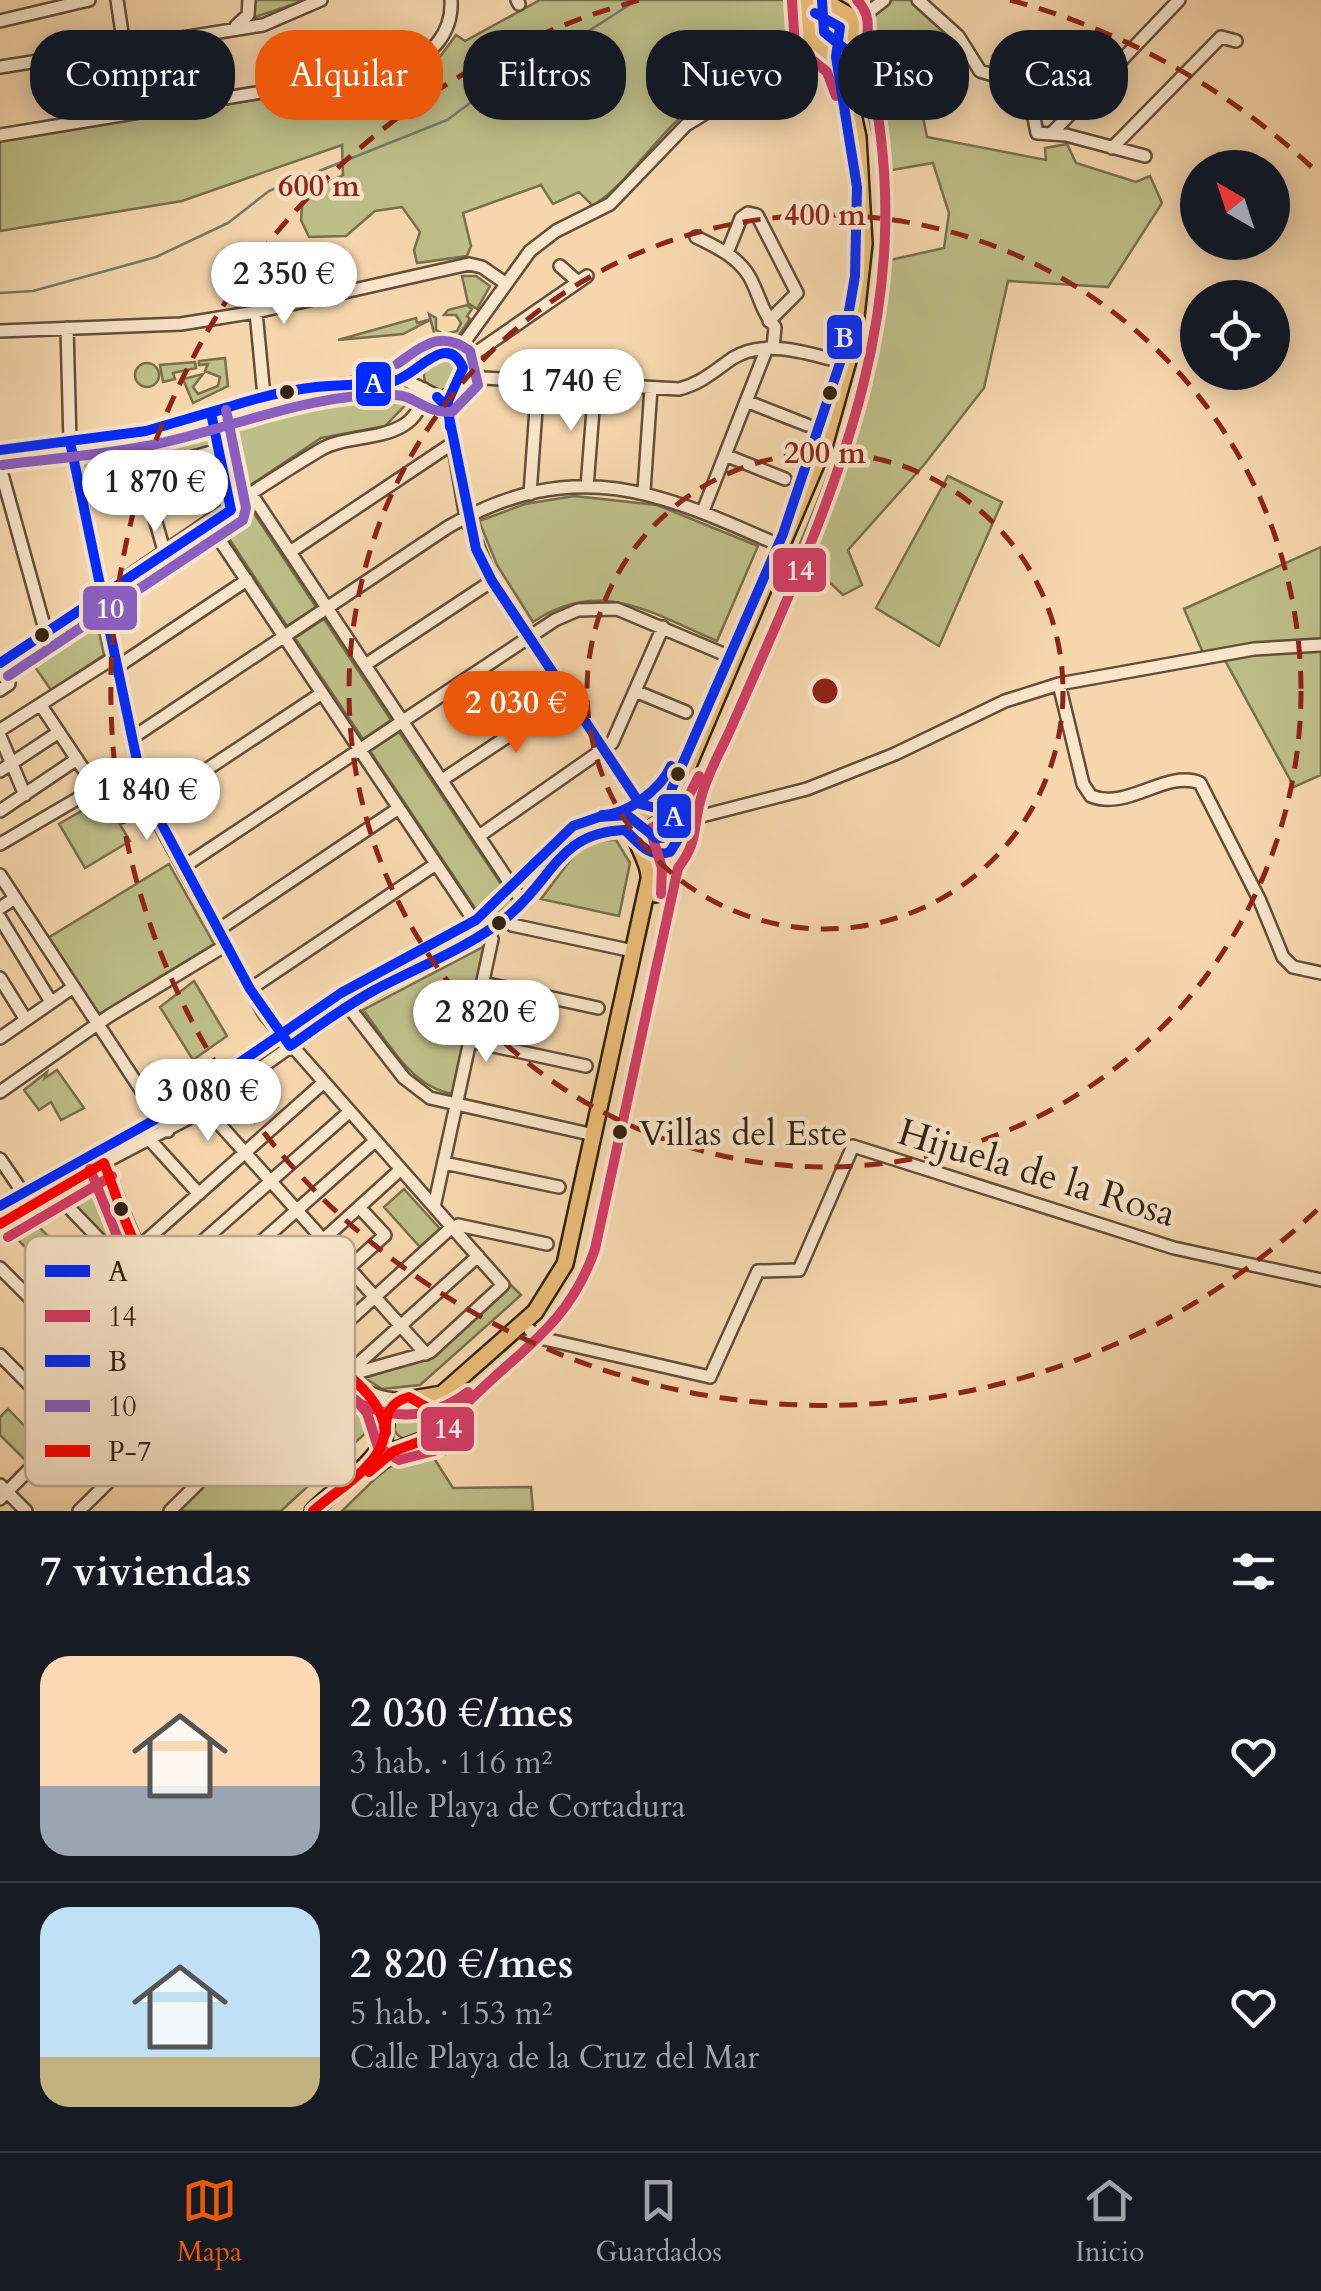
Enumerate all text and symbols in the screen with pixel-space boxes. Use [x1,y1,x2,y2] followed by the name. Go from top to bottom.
[30,30,235,120] chip: Comprar
[255,30,443,120] chip: Alquilar
[463,30,626,120] chip: Filtros
[646,30,818,120] chip: Nuevo
[838,30,969,120] chip: Piso
[989,30,1128,120] chip: Casa
[1180,150,1290,260] north arrow
[1180,150,1290,390] map controls
[278,166,360,207] text: 600 m
[784,195,866,236] text: 400 m
[192,242,376,327] pin: 2 350 €
[233,252,335,296] text: 2 350 €
[1180,280,1290,390] button: locate
[825,313,864,361] line badge: B
[834,319,854,357] text: B
[479,349,663,434] pin: 1 740 €
[520,359,622,403] text: 1 740 €
[354,360,393,408] line badge: A
[363,365,385,403] text: A
[277,382,297,402] unlabelled marker
[820,383,840,403] unlabelled marker
[784,433,866,474] text: 200 m
[63,450,247,535] pin: 1 870 €
[104,460,206,504] text: 1 870 €
[771,546,828,594] line badge: 14
[786,552,814,590] text: 14
[81,584,139,632] line badge: 10
[96,590,124,628] text: 10
[32,625,52,645] unlabelled marker
[424,671,608,756] pin: 2 030 €
[807,673,843,709] centre of rings
[465,681,567,725] text: 2 030 €
[55,758,239,843] pin: 1 840 €
[668,764,688,784] unlabelled marker
[96,768,198,812] text: 1 840 €
[655,792,693,840] line badge: A
[663,798,685,836] text: A
[489,913,509,933] unlabelled marker
[394,980,578,1065] pin: 2 820 €
[435,990,537,1034] text: 2 820 €
[116,1059,300,1144] pin: 3 080 €
[157,1069,259,1113] text: 3 080 €
[892,1106,1182,1240] street label: Hijuela de la Rosa
[639,1109,847,1158] place label: Villas del Este
[610,1122,630,1142] marker: Villas del Este
[111,1199,131,1219] unlabelled marker
[25,1236,355,1486] legend
[108,1253,128,1291] text: A
[108,1298,137,1336] text: 14
[108,1343,127,1381] text: B
[108,1388,137,1426] text: 10
[419,1405,476,1453] line badge: 14
[434,1410,462,1448] text: 14
[108,1433,151,1471] text: P-7
[40,1543,251,1600] text: 7 viviendas
[1226,1544,1281,1599] icon: filters
[350,1684,573,1741] text: 2 030 €/mes
[120,1696,240,1816] icon: home
[1226,1729,1281,1784] icon: heart
[350,1741,553,1785] text: 3 hab. · 116 m²
[350,1785,686,1829] text: Calle Playa de Cortadura
[350,1935,573,1992] text: 2 820 €/mes
[120,1947,240,2067] icon: home
[1226,1980,1281,2035] icon: heart
[350,1992,553,2036] text: 5 hab. · 153 m²
[350,2036,759,2080] text: Calle Playa de la Cruz del Mar
[177,2173,242,2271] tab: Mapa
[596,2173,722,2271] tab: Guardados
[1075,2173,1144,2271] tab: Inicio

